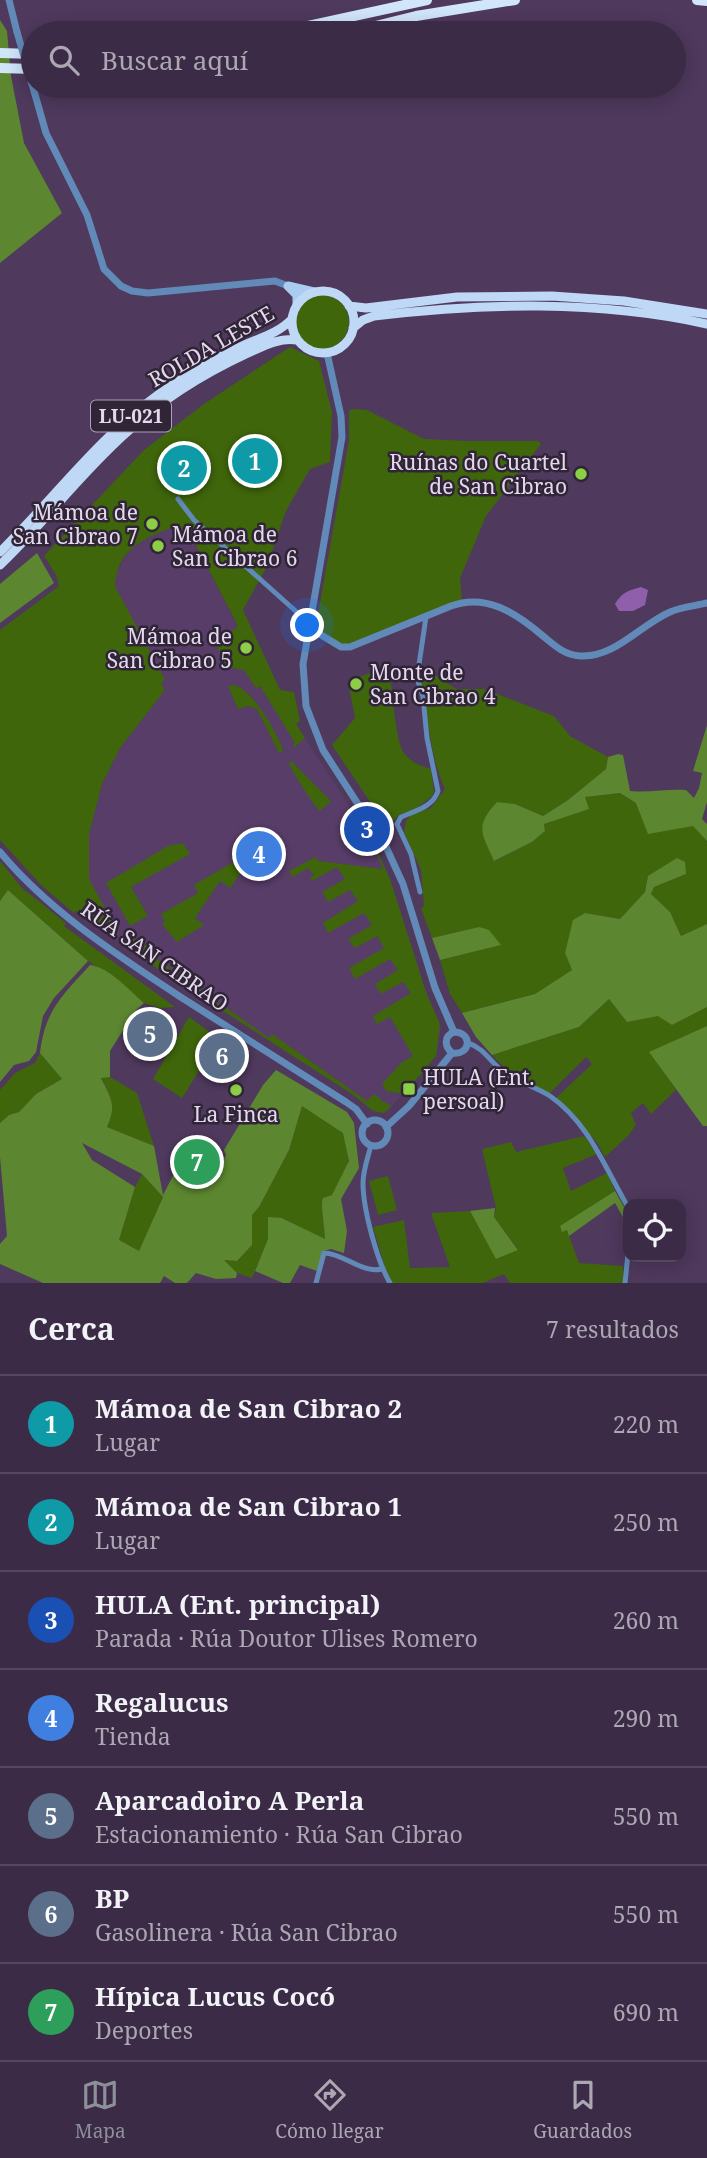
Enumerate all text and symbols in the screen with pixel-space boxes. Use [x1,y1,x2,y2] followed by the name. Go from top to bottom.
[21,21,686,98] search box
[45,41,83,79] icon: search
[101,42,248,78] text: Buscar aquí
[143,299,279,393] street label: ROLDA LESTE
[91,400,171,432] road number: LU-021
[232,435,278,487] pin: 1
[161,442,207,494] pin: 2
[389,448,567,500] place label: Ruínas do Cuartel de San Cibrao
[573,466,589,482] marker: Ruínas do Cuartel de San Cibrao
[13,498,138,550] place label: Mámoa de San Cibrao 7
[144,516,160,532] marker: Mámoa de San Cibrao 7
[172,520,297,572] place label: Mámoa de San Cibrao 6
[150,538,166,554] marker: Mámoa de San Cibrao 6
[290,608,324,642] your location
[107,622,232,674] place label: Mámoa de San Cibrao 5
[238,640,254,656] marker: Mámoa de San Cibrao 5
[370,658,496,710] place label: Monte de San Cibrao 4
[348,676,364,692] marker: Monte de San Cibrao 4
[344,803,390,855] pin: 3
[236,828,282,880] pin: 4
[76,895,234,1017] street label: RÚA SAN CIBRAO
[127,1008,173,1060] pin: 5
[199,1030,245,1082] pin: 6
[423,1063,535,1115] place label: HULA (Ent. persoal)
[401,1081,417,1097] marker: HULA (Ent. persoal)
[228,1082,244,1098] marker: La Finca
[193,1100,279,1128] place label: La Finca
[174,1136,220,1188] pin: 7
[623,1199,686,1262] map controls
[623,1199,686,1262] button: locate
[28,1308,115,1349] text: Cerca
[546,1313,679,1345] text: 7 resultados
[95,1390,402,1426] text: Mámoa de San Cibrao 2
[45,1408,58,1440] text: 1
[613,1408,679,1440] text: 220 m
[95,1426,160,1458] text: Lugar
[95,1488,402,1524] text: Mámoa de San Cibrao 1
[45,1506,58,1538] text: 2
[613,1506,679,1538] text: 250 m
[95,1524,160,1556] text: Lugar
[95,1586,380,1622] text: HULA (Ent. principal)
[45,1604,58,1636] text: 3
[613,1604,679,1636] text: 260 m
[95,1622,478,1654] text: Parada · Rúa Doutor Ulises Romero
[95,1684,229,1720] text: Regalucus
[45,1702,58,1734] text: 4
[613,1702,679,1734] text: 290 m
[95,1720,171,1752] text: Tienda
[95,1782,364,1818] text: Aparcadoiro A Perla
[45,1800,58,1832] text: 5
[613,1800,679,1832] text: 550 m
[95,1818,463,1850] text: Estacionamiento · Rúa San Cibrao
[95,1880,129,1916] text: BP
[45,1898,58,1930] text: 6
[613,1898,679,1930] text: 550 m
[95,1916,398,1948] text: Gasolinera · Rúa San Cibrao
[95,1978,335,2014] text: Hípica Lucus Cocó
[45,1996,58,2028] text: 7
[613,1996,679,2028] text: 690 m
[95,2014,193,2046] text: Deportes
[75,2076,126,2144] tab: Mapa
[275,2076,384,2144] tab: Cómo llegar
[533,2076,632,2144] tab: Guardados

